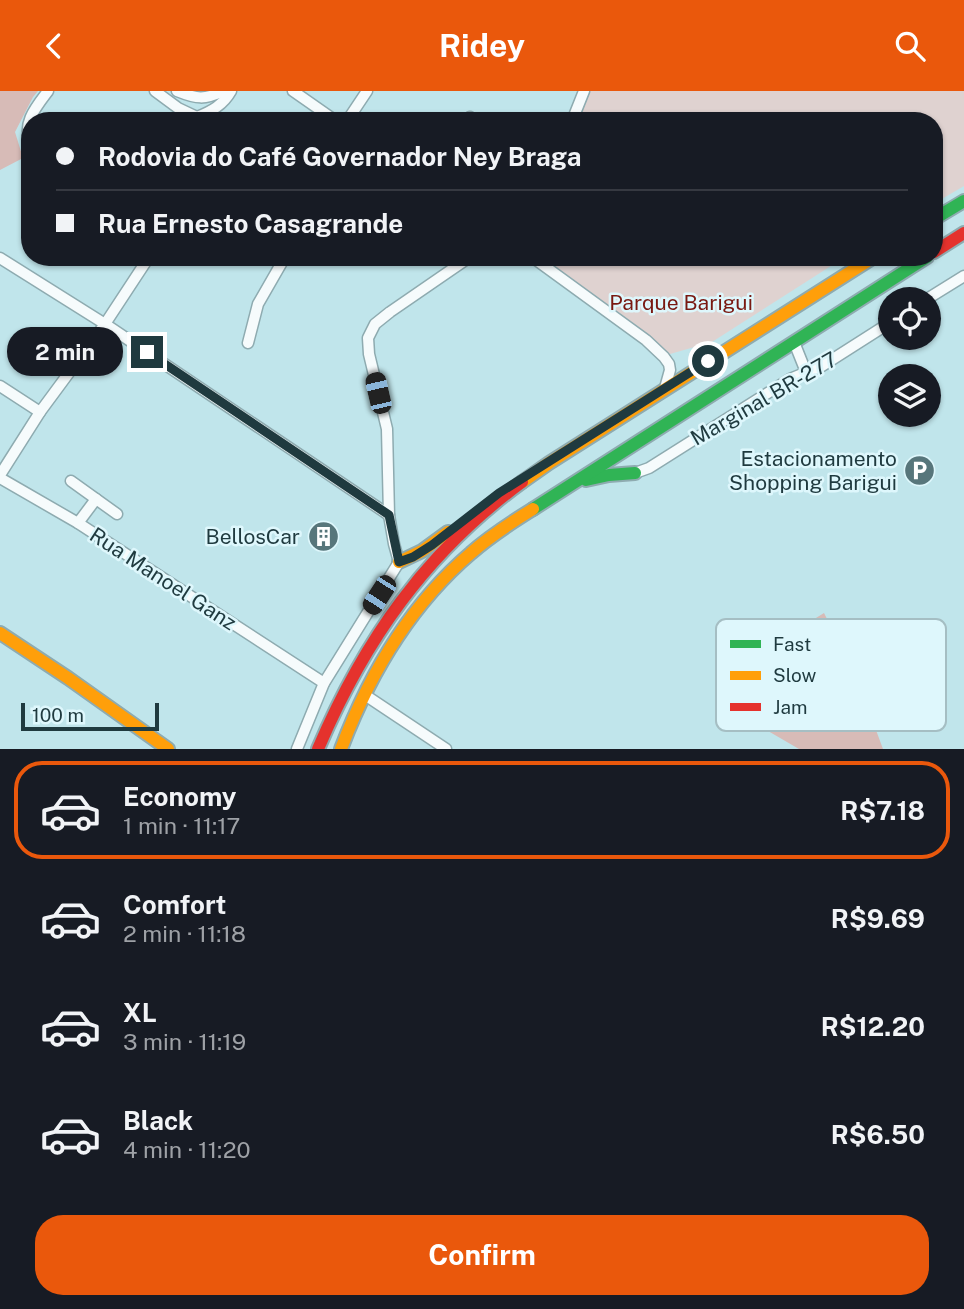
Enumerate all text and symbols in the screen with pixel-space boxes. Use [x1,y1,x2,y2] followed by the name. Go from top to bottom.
[35,27,73,65] icon: back
[439,27,525,64] text: Ridey
[891,27,929,65] icon: search
[98,141,581,172] text: Rodovia do Café Governador Ney Braga
[98,208,403,239] text: Rua Ernesto Casagrande
[878,287,941,427] map controls
[878,287,941,350] button: locate
[609,290,753,315] park label: Parque Barigui
[7,327,122,377] callout: 2 min
[131,336,163,368] route end
[35,338,95,365] text: 2 min
[692,345,724,377] route start
[686,346,841,451] street label: Marginal BR-277
[878,364,941,427] button: layers
[364,370,393,416] car
[729,446,897,495] place label: Estacionamento Shopping Barigui
[903,454,937,488] parking icon: Estacionamento Shopping Barigui
[306,520,340,554] building icon: BellosCar
[85,522,241,635] street label: Rua Manoel Ganz
[205,524,300,549] place label: BellosCar
[359,572,400,618] car
[716,619,946,731] legend
[773,633,811,655] text: Fast
[773,664,817,686] text: Slow
[773,696,807,718] text: Jam
[21,700,159,732] scale bar
[32,704,84,726] text: 100 m
[39,779,102,842] icon: car
[123,781,236,812] text: Economy
[840,795,925,826] text: R$7.18
[123,812,240,839] text: 1 min · 11:17
[39,887,102,950] icon: car
[123,889,226,920] text: Comfort
[831,903,925,934] text: R$9.69
[123,920,246,947] text: 2 min · 11:18
[39,995,102,1058] icon: car
[123,997,157,1028] text: XL
[821,1011,925,1042] text: R$12.20
[123,1028,246,1055] text: 3 min · 11:19
[39,1103,102,1166] icon: car
[123,1105,193,1136] text: Black
[831,1119,925,1150] text: R$6.50
[123,1136,251,1163] text: 4 min · 11:20
[35,1215,929,1295] button: Confirm

